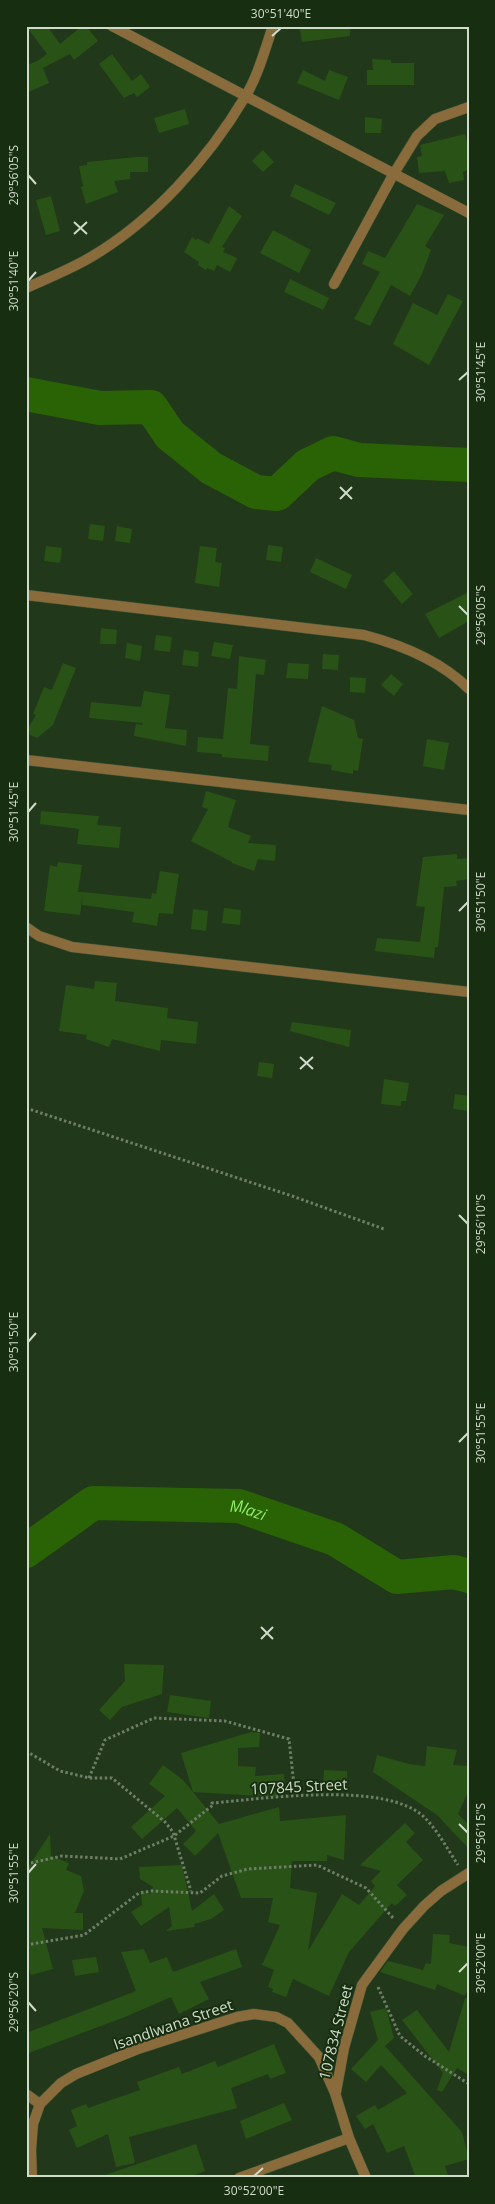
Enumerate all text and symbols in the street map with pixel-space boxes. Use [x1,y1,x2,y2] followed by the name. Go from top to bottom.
[251,5,311,22] text: 30°51'40"E
[5,145,22,205] text: 29°56'05"S
[5,251,22,311] text: 30°51'40"E
[472,342,489,402] text: 30°51'45"E
[472,585,489,645] text: 29°56'05"S
[5,782,22,842] text: 30°51'45"E
[472,872,489,932] text: 30°51'50"E
[472,1194,489,1254] text: 29°56'10"S
[5,1312,22,1372] text: 30°51'50"E
[472,1403,489,1463] text: 30°51'55"E
[230,1495,270,1526] water label: Mlazi
[250,1773,348,1799] street label: 107845 Street
[472,1803,489,1863] text: 29°56'15"S
[5,1843,22,1903] text: 30°51'55"E
[472,1933,489,1993] text: 30°52'00"E
[5,1972,22,2032] text: 29°56'20"S
[314,1982,356,2082] street label: 107834 Street
[111,1994,235,2054] street label: Isandlwana Street
[224,2182,284,2199] text: 30°52'00"E

